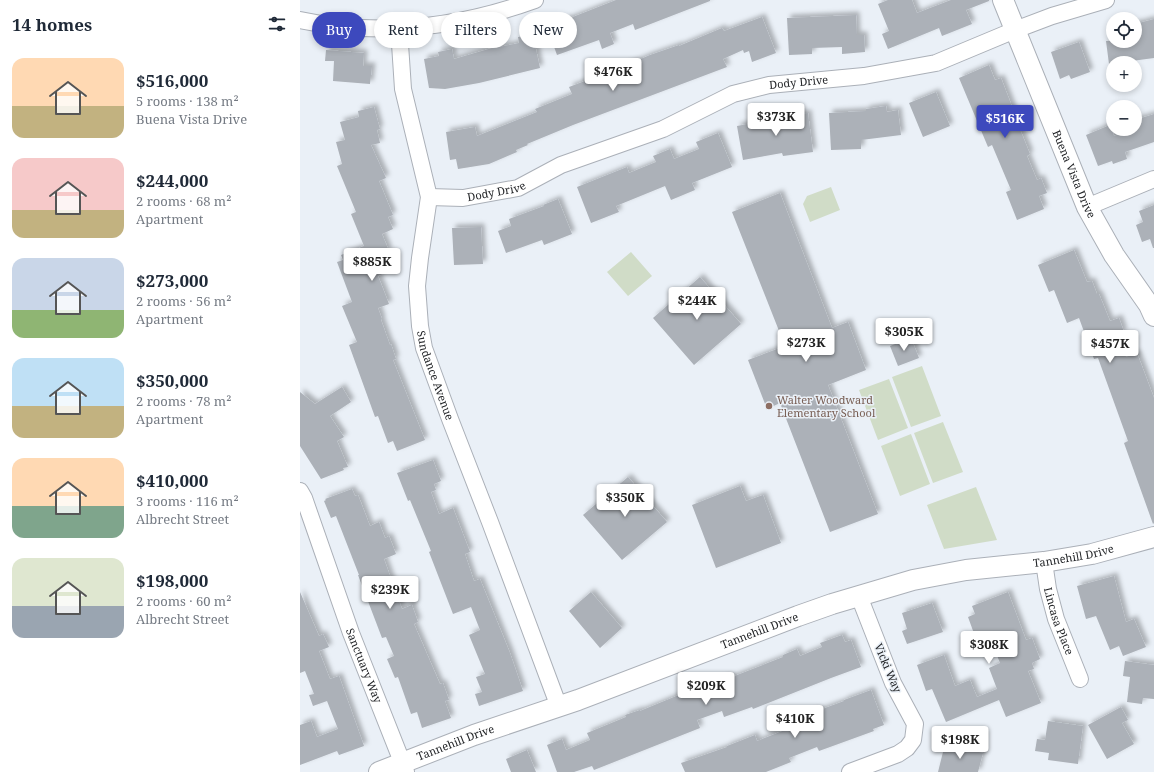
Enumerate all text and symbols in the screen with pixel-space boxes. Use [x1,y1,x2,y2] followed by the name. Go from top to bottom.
[312,12,366,48] chip: Buy
[374,12,433,48] chip: Rent
[441,12,511,48] chip: Filters
[519,12,577,48] chip: New
[1106,12,1142,136] map controls
[1106,12,1142,48] button: locate
[12,13,92,36] text: 14 homes
[266,13,288,35] icon: filters
[1106,56,1142,92] button: +
[585,58,641,92] pin: $476K
[594,62,632,80] text: $476K
[136,69,208,92] text: $516,000
[768,71,829,92] street label: Dody Drive
[44,74,92,122] icon: home
[136,92,239,110] text: 5 rooms · 138 m²
[1106,100,1142,136] button: −
[748,103,804,137] pin: $373K
[977,105,1033,139] pin: $516K
[757,107,795,125] text: $373K
[986,109,1024,127] text: $516K
[136,110,247,128] text: Buena Vista Drive
[1050,128,1100,221] street label: Buena Vista Drive
[136,169,208,192] text: $244,000
[44,174,92,222] icon: home
[466,177,528,204] street label: Dody Drive
[136,192,231,210] text: 2 rooms · 68 m²
[136,210,203,228] text: Apartment
[344,248,400,282] pin: $885K
[353,252,391,270] text: $885K
[136,269,208,292] text: $273,000
[44,274,92,322] icon: home
[669,287,725,321] pin: $244K
[678,291,716,309] text: $244K
[136,292,231,310] text: 2 rooms · 56 m²
[136,310,203,328] text: Apartment
[876,318,932,352] pin: $305K
[885,322,923,340] text: $305K
[414,329,458,422] street label: Sundance Avenue
[778,329,834,363] pin: $273K
[1082,330,1138,364] pin: $457K
[787,333,825,351] text: $273K
[1091,334,1129,352] text: $457K
[136,369,208,392] text: $350,000
[44,374,92,422] icon: home
[136,392,231,410] text: 2 rooms · 78 m²
[777,392,876,420] place label: Walter Woodward Elementary School
[764,401,774,411] marker: Walter Woodward Elementary School
[136,410,203,428] text: Apartment
[136,469,208,492] text: $410,000
[44,474,92,522] icon: home
[597,484,653,518] pin: $350K
[606,488,644,506] text: $350K
[136,492,239,510] text: 3 rooms · 116 m²
[136,510,229,528] text: Albrecht Street
[1032,540,1115,570] street label: Tannehill Drive
[136,569,208,592] text: $198,000
[44,574,92,622] icon: home
[362,576,418,610] pin: $239K
[371,580,409,598] text: $239K
[1041,585,1078,657] street label: Lincasa Place
[136,592,231,610] text: 2 rooms · 60 m²
[718,609,800,652] street label: Tannehill Drive
[136,610,229,628] text: Albrecht Street
[343,626,386,706] street label: Sanctuary Way
[961,631,1017,665] pin: $308K
[970,635,1008,653] text: $308K
[871,641,906,695] street label: Vicki Way
[678,672,734,706] pin: $209K
[687,676,725,694] text: $209K
[767,705,823,739] pin: $410K
[776,709,814,727] text: $410K
[414,721,496,764] street label: Tannehill Drive
[932,726,988,760] pin: $198K
[941,730,979,748] text: $198K

